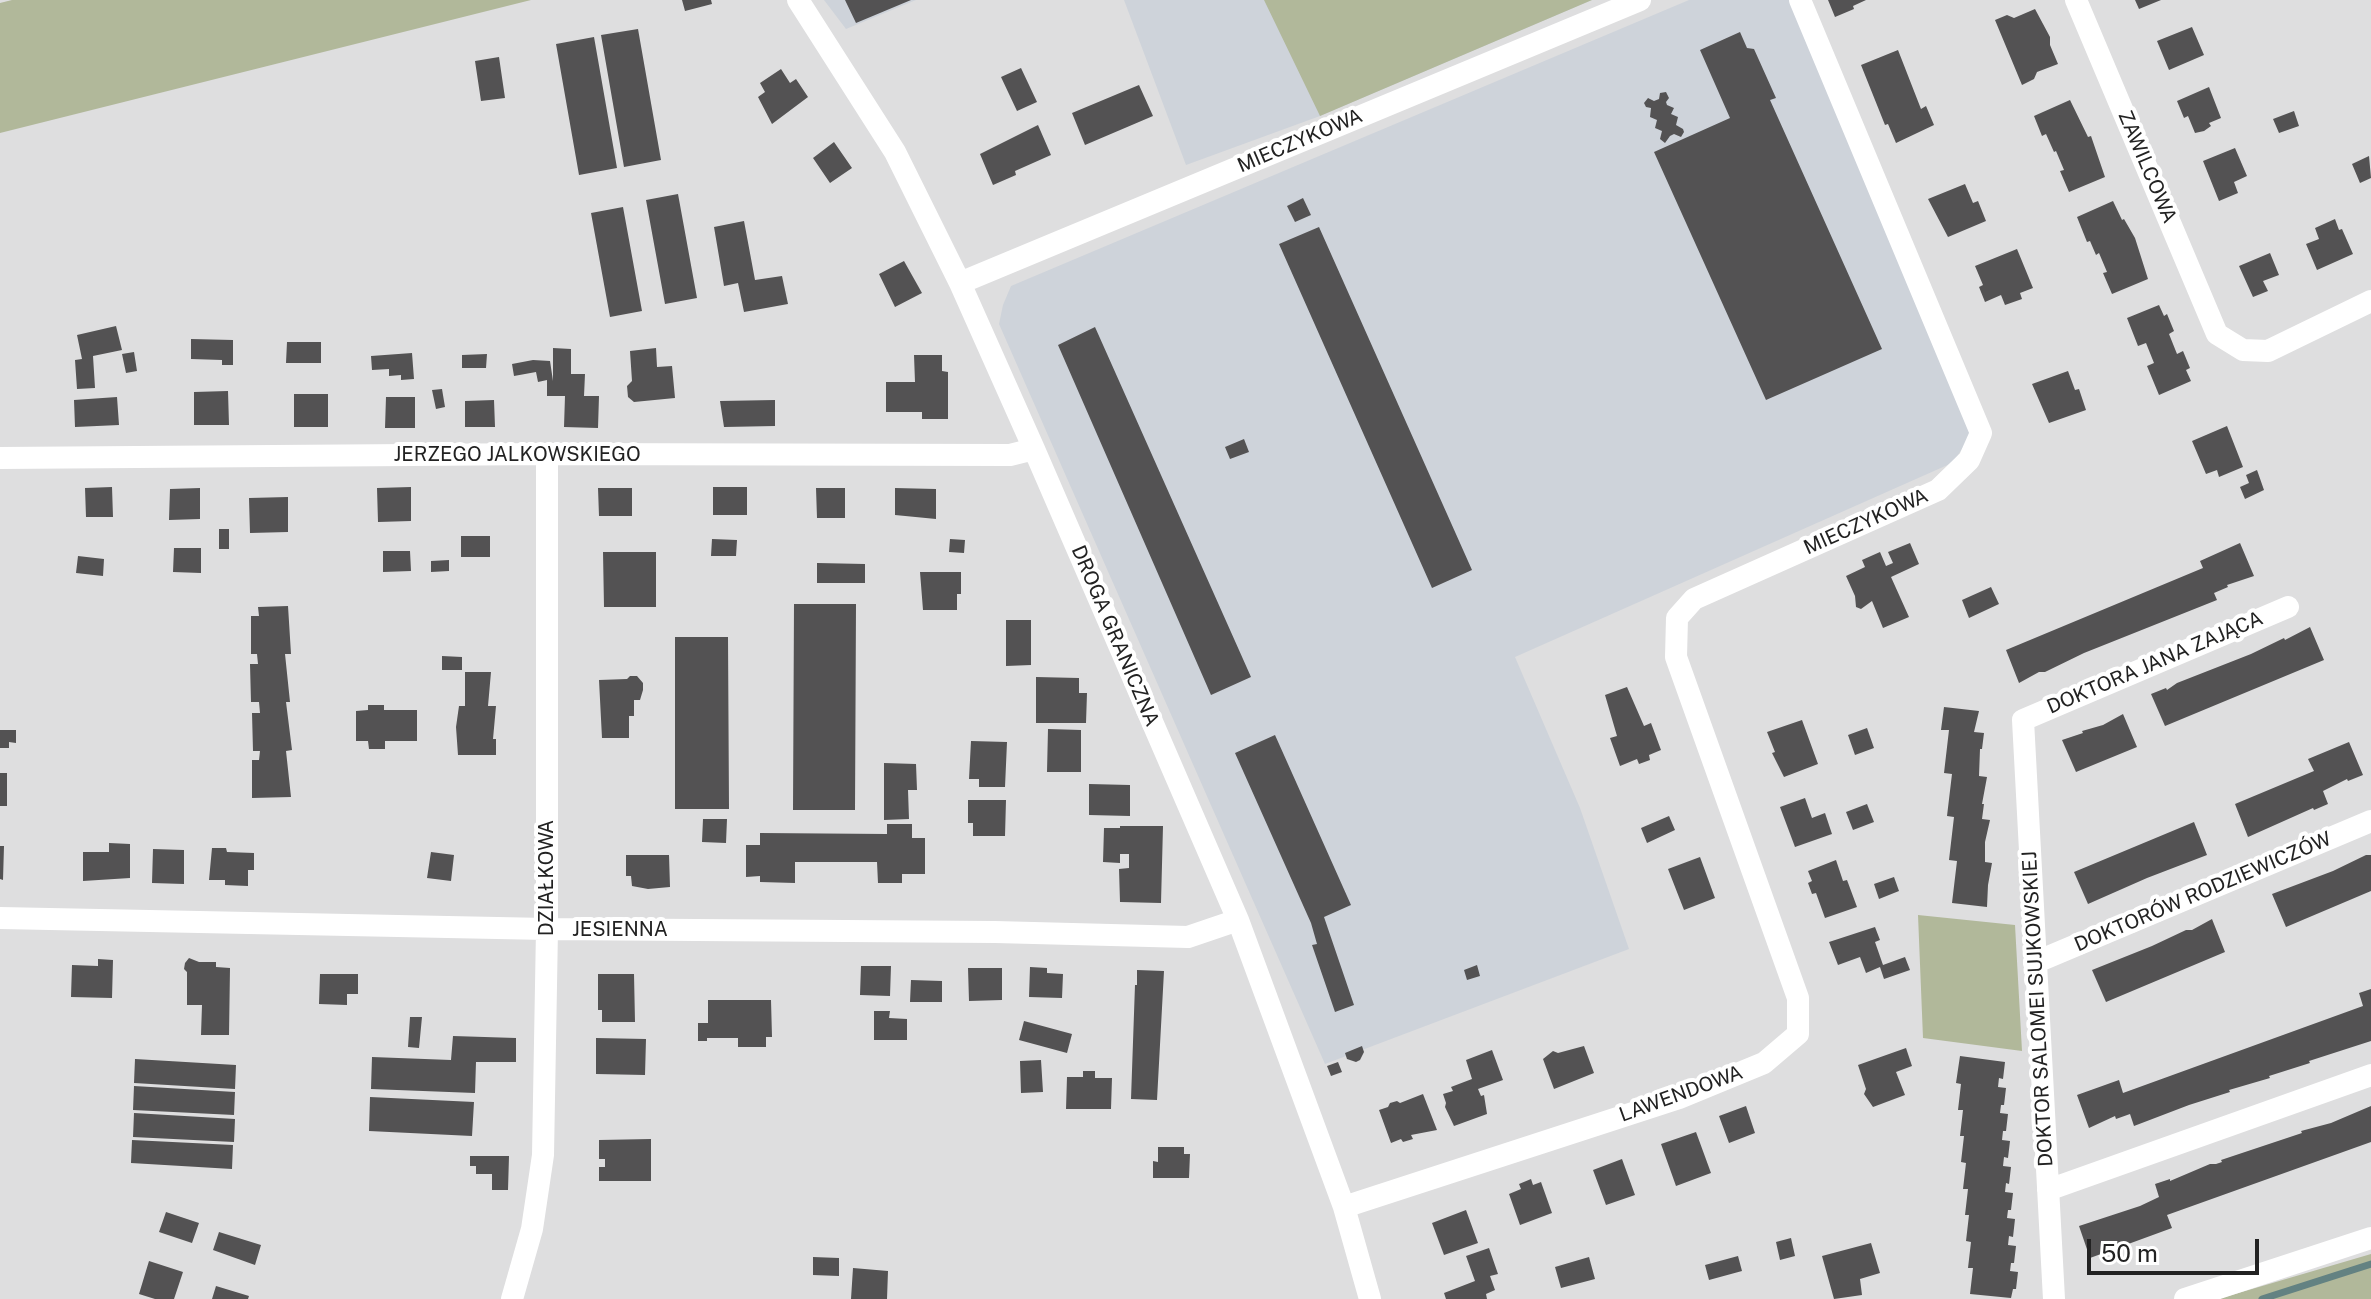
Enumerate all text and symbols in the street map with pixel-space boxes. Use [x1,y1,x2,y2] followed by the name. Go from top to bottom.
[1234,104,1366,178] street label: MIECZYKOWA
[2113,107,2181,227] street label: ZAWILCOWA
[393,443,641,467] street label: JERZEGO JALKOWSKIEGO
[1800,484,1932,560] street label: MIECZYKOWA
[1066,542,1164,730] street label: DROGA GRANICZNA
[2043,607,2267,719] street label: DOKTORA JANA ZAJĄCA
[535,820,559,936] street label: DZIAŁKOWA
[2071,827,2335,957] street label: DOKTORÓW RODZIEWICZÓW
[2018,851,2058,1167] street label: DOKTOR SALOMEI SUJKOWSKIEJ
[572,918,668,942] street label: JESIENNA
[1616,1061,1746,1127] street label: LAWENDOWA
[2091,1223,2263,1273] scale bar
[2101,1239,2158,1267] text: 50 m

